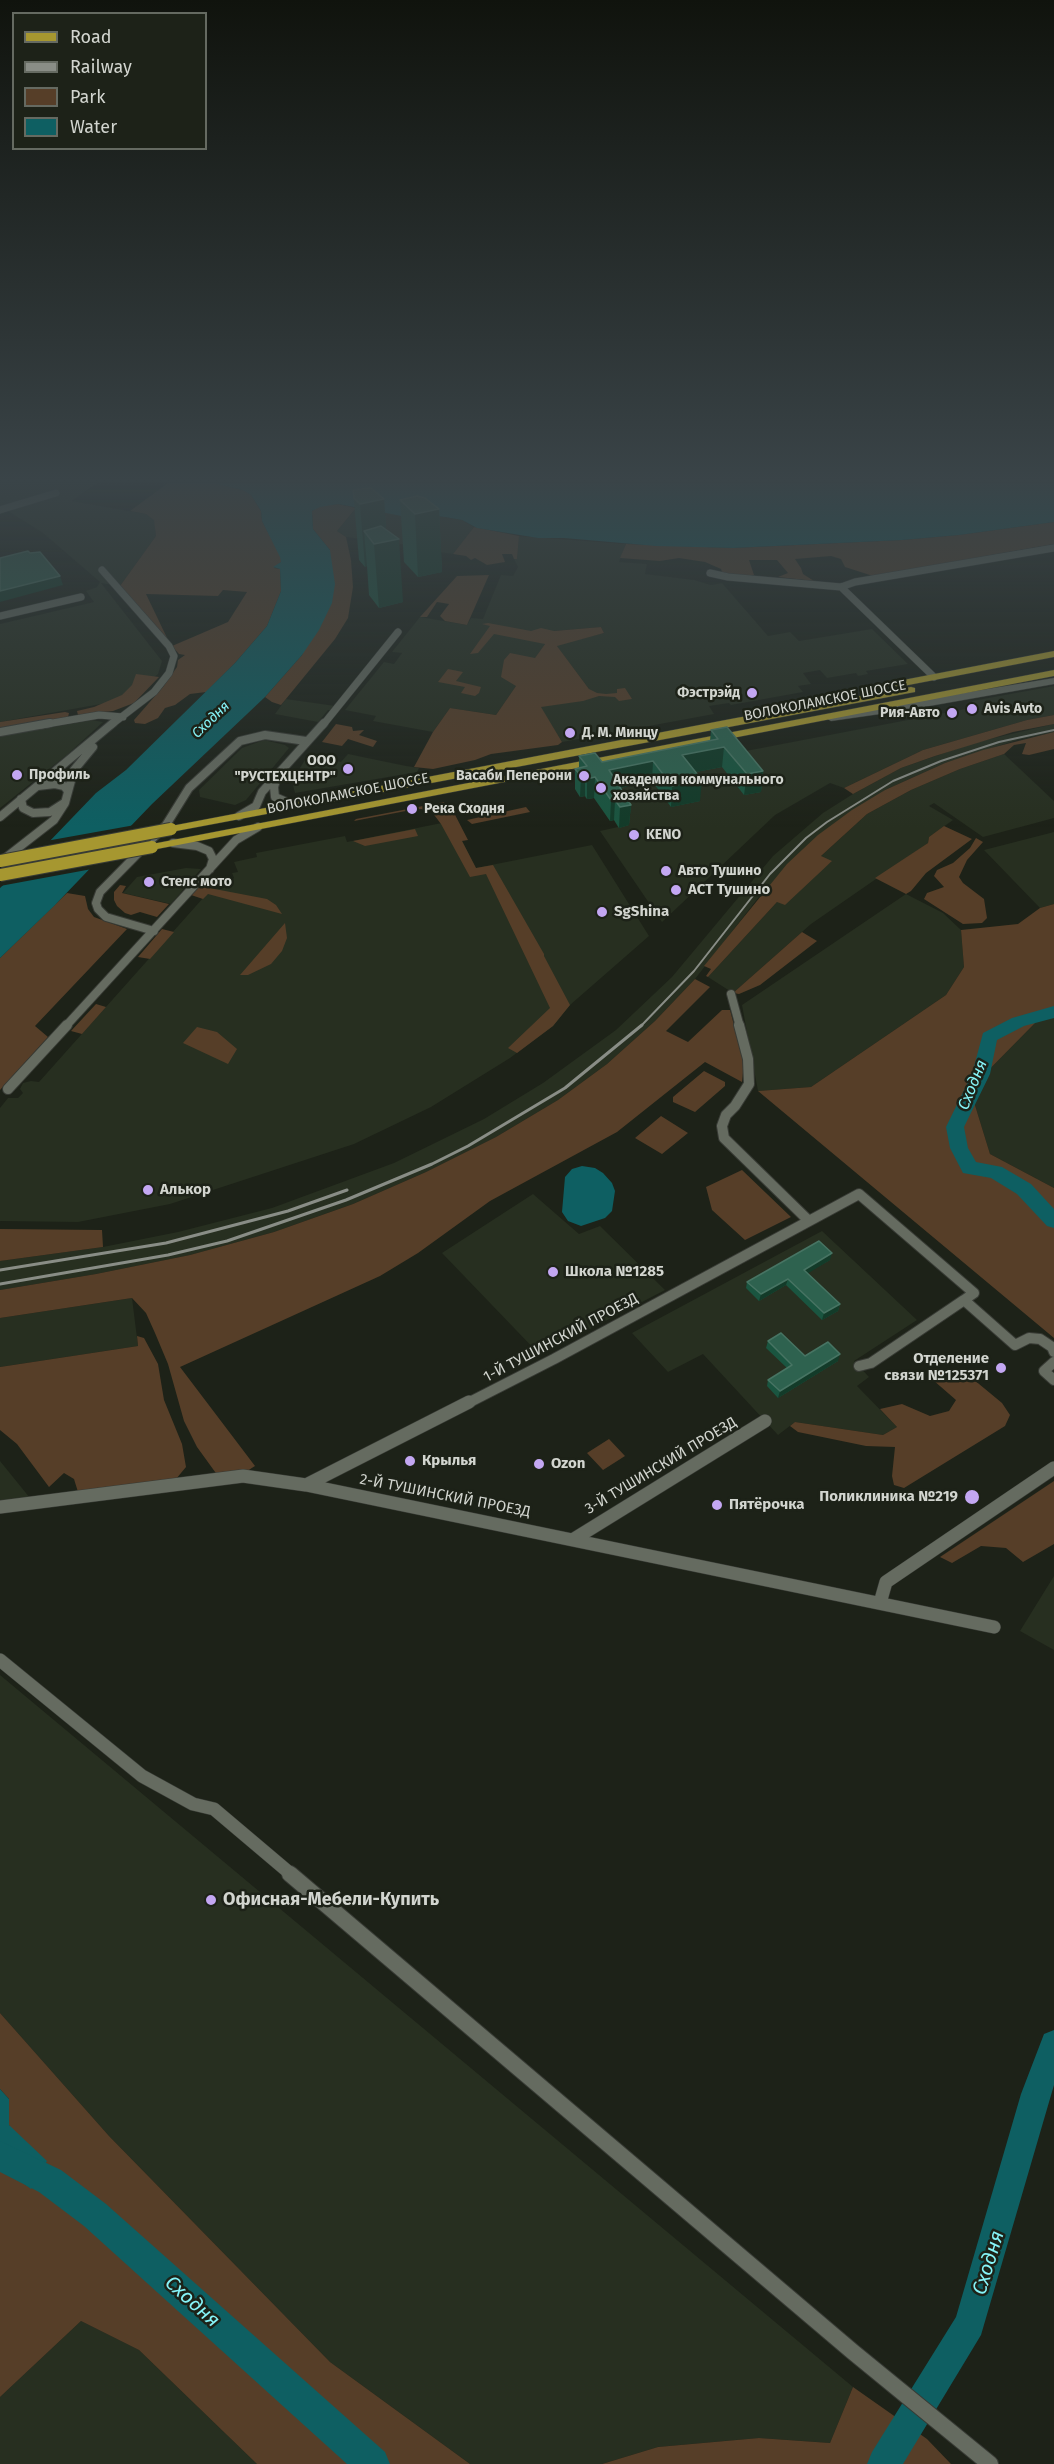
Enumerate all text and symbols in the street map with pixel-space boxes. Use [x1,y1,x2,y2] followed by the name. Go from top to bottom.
[12,12,207,150] legend
[70,26,112,48] text: Road
[70,56,132,78] text: Railway
[70,86,105,108] text: Park
[70,116,117,138] text: Water
[743,677,907,725] street label: ВОЛОКОЛАМСКОЕ ШОССЕ
[677,685,740,701] place label: Фэстрэйд
[745,686,759,700] marker: Фэстрэйд
[189,698,233,742] water label: Сходня
[984,701,1042,717] place label: Avis Avto
[965,702,979,716] marker: Avis Avto
[880,705,940,721] place label: Рия-Авто
[945,706,959,720] marker: Рия-Авто
[582,725,658,741] place label: Д. М. Минцу
[563,726,577,740] marker: Д. М. Минцу
[234,753,336,786] place label: ООО "РУСТЕХЦЕНТР"
[341,762,355,776] marker: ООО "РУСТЕХЦЕНТР"
[29,767,90,783] place label: Профиль
[10,768,24,782] marker: Профиль
[456,768,572,784] place label: Васаби Пеперони
[577,769,591,783] marker: Васаби Пеперони
[266,770,430,818] street label: ВОЛОКОЛАМСКОЕ ШОССЕ
[613,772,784,804] place label: Академия коммунального хозяйства
[594,781,608,795] marker: Академия коммунального хозяйства
[424,801,505,817] place label: Река Сходня
[405,802,419,816] marker: Река Сходня
[646,827,681,843] place label: KENO
[627,828,641,842] marker: KENO
[678,863,761,879] place label: Авто Тушино
[659,864,673,878] marker: Авто Тушино
[161,874,232,890] place label: Стелс мото
[142,875,156,889] marker: Стелс мото
[688,881,770,899] place label: АСТ Тушино
[669,883,683,897] marker: АСТ Тушино
[614,903,669,921] place label: SgShina
[595,905,609,919] marker: SgShina
[954,1057,992,1113] water label: Сходня
[160,1181,211,1199] place label: Алькор
[141,1183,155,1197] marker: Алькор
[565,1263,664,1281] place label: Школа №1285
[546,1265,560,1279] marker: Школа №1285
[481,1290,641,1386] street label: 1-Й ТУШИНСКИЙ ПРОЕЗД
[884,1350,989,1385] place label: Отделение связи №125371
[994,1361,1008,1375] marker: Отделение связи №125371
[582,1414,740,1518] street label: 3-Й ТУШИНСКИЙ ПРОЕЗД
[422,1452,476,1470] place label: Крылья
[403,1454,417,1468] marker: Крылья
[551,1455,585,1473] place label: Ozon
[532,1457,546,1471] marker: Ozon
[358,1471,532,1521] street label: 2-Й ТУШИНСКИЙ ПРОЕЗД
[819,1488,958,1506] place label: Поликлиника №219
[963,1488,981,1506] marker: Поликлиника №219
[729,1496,804,1514] place label: Пятёрочка
[710,1498,724,1512] marker: Пятёрочка
[223,1889,439,1911] place label: Офисная-Мебели-Купить
[204,1893,218,1907] marker: Офисная-Мебели-Купить
[968,2228,1010,2298] water label: Сходня
[160,2271,224,2333] water label: Сходня

